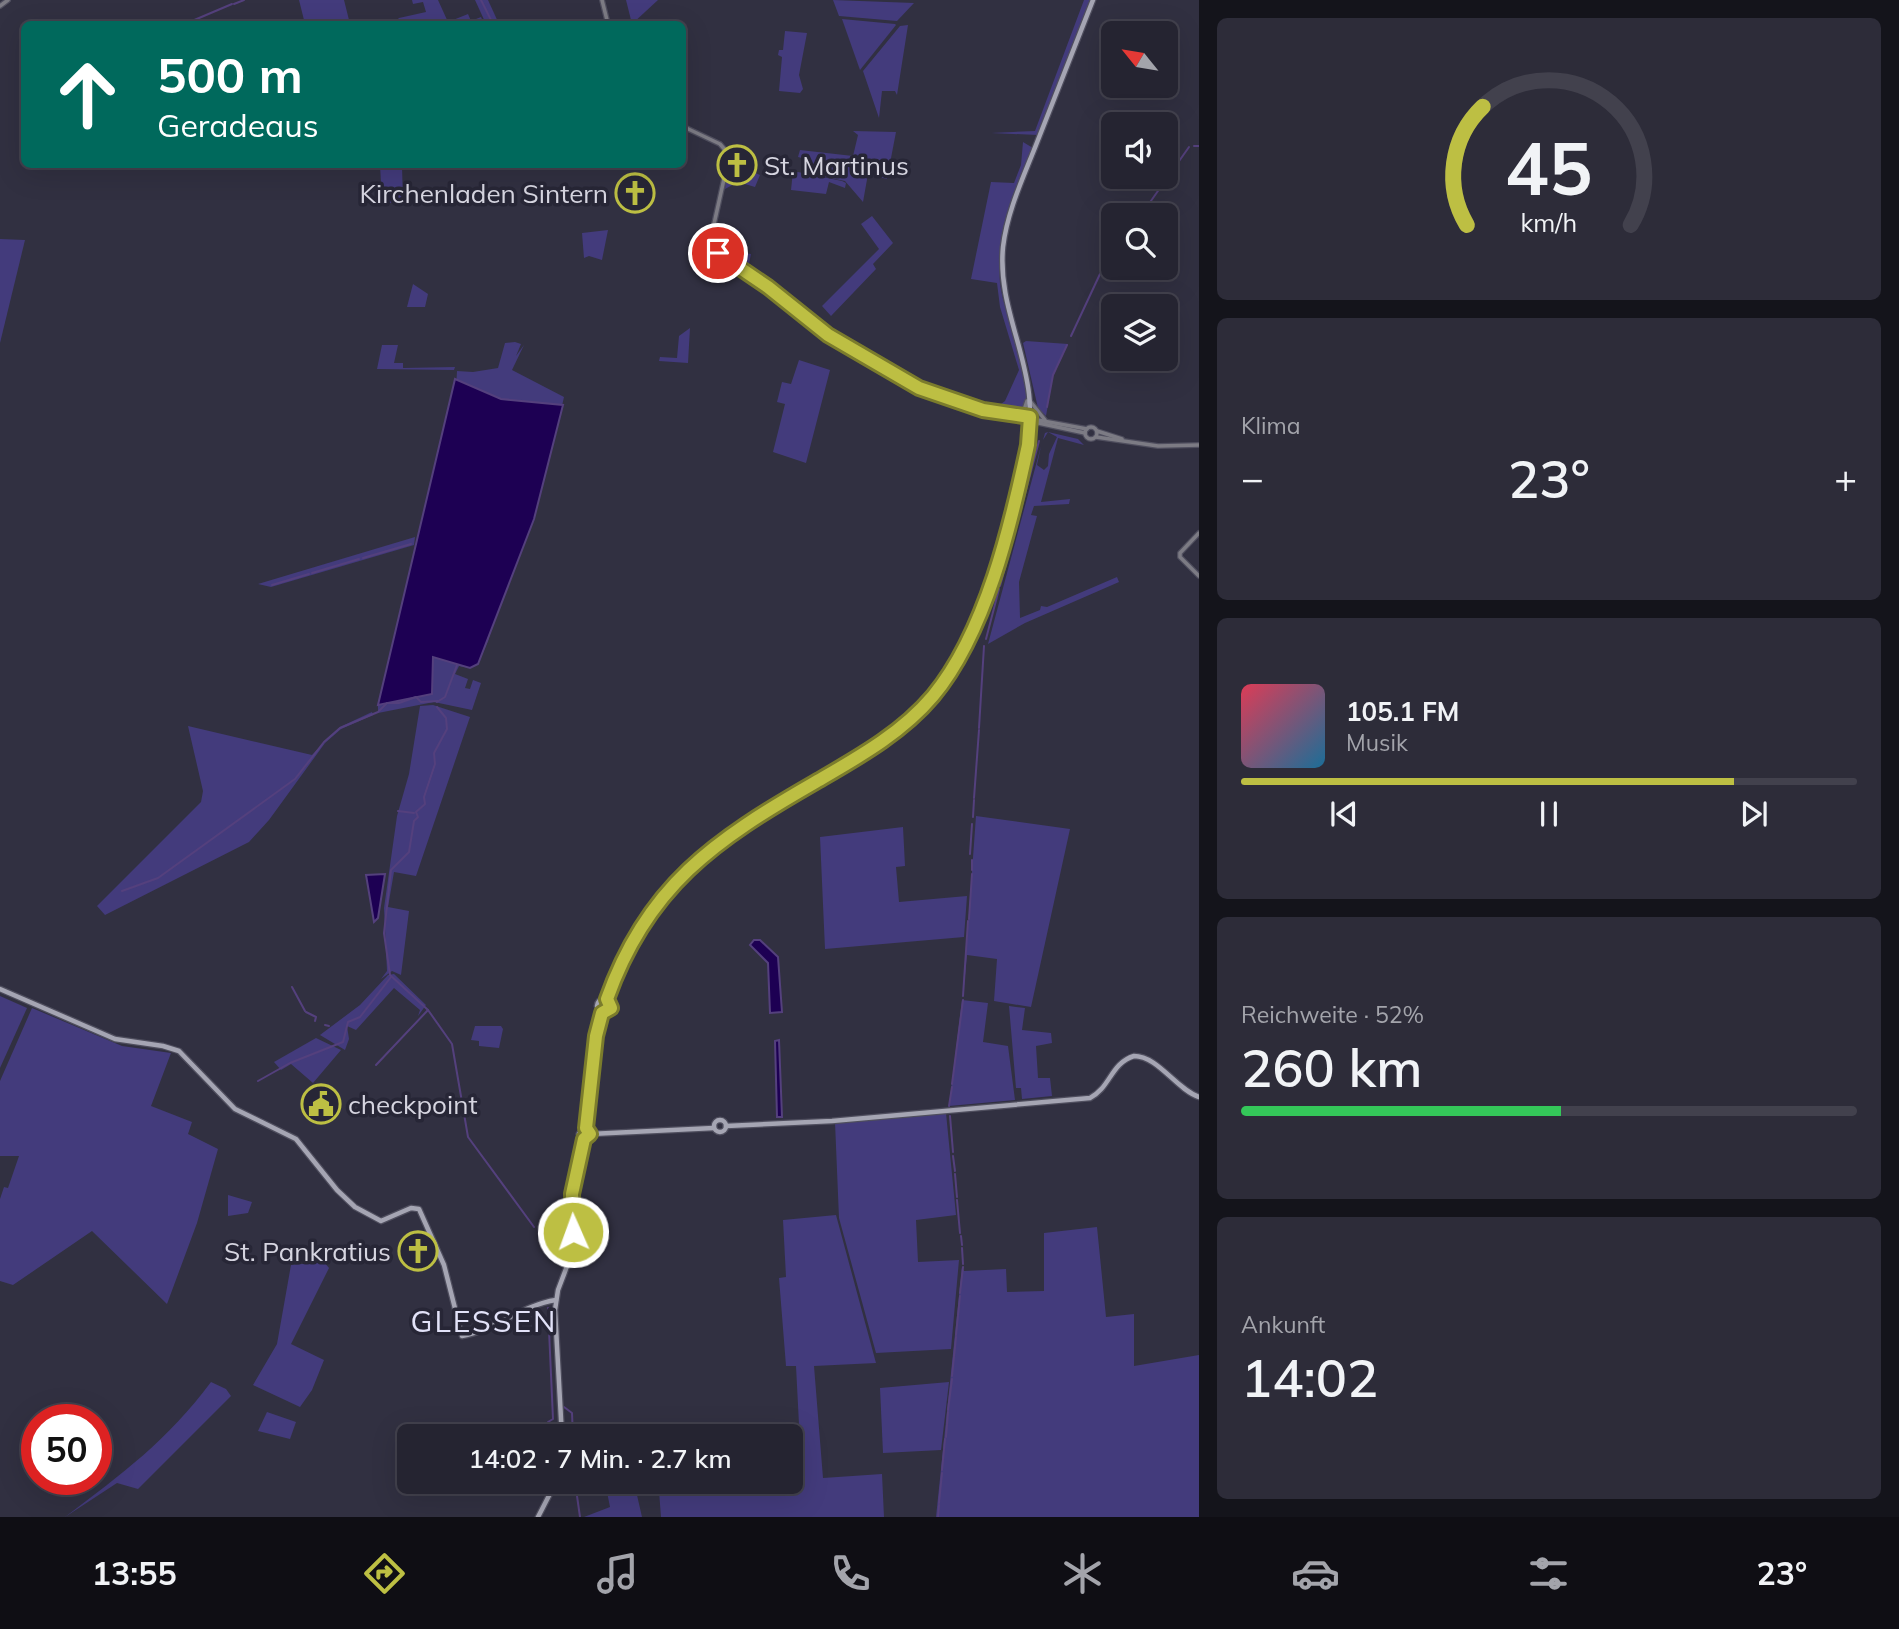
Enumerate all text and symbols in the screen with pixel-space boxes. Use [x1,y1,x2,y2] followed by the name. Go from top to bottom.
[1101,21,1178,98] north arrow
[1101,21,1178,371] map controls
[157,44,303,105] text: 500 m
[42,49,133,140] icon: ahead
[157,105,319,145] text: Geradeaus
[1101,112,1178,189] button: sound
[1505,122,1593,213] text: 45
[716,144,758,186] church icon: St. Martinus
[764,149,909,182] place label: St. Martinus
[614,172,656,214] church icon: Kirchenladen Sintern
[360,177,608,210] place label: Kirchenladen Sintern
[1101,203,1178,280] button: search
[1521,207,1577,238] text: km/h
[688,223,748,283] pin
[699,234,737,272] icon: arrive
[1101,294,1178,371] button: layers
[1241,411,1301,440] text: Klima
[1508,446,1590,511] text: 23°
[1241,454,1264,502] text: −
[1834,454,1857,502] text: +
[1346,695,1459,728] text: 105.1 FM
[1346,728,1408,757] text: Musik
[1325,795,1363,833] icon: previous
[1530,795,1568,833] icon: pause
[1735,795,1773,833] icon: next
[1241,1000,1424,1029] text: Reichweite · 52%
[1241,1035,1422,1100] text: 260 km
[300,1083,342,1125] public building icon: checkpoint
[348,1088,477,1121] place label: checkpoint
[536,1195,610,1269] position arrow
[397,1230,439,1272] church icon: St. Pankratius
[224,1235,391,1268] place label: St. Pankratius
[410,1302,558,1340] district label: GLESSEN
[1241,1310,1325,1339] text: Ankunft
[1241,1345,1378,1410] text: 14:02
[21,1404,112,1495] speed limit sign: 50
[468,1442,732,1475] text: 14:02 · 7 Min. · 2.7 km
[360,1549,409,1598] icon: directions
[593,1549,642,1598] icon: music
[826,1549,875,1598] icon: phone
[1058,1549,1107,1598] icon: climate
[1291,1549,1340,1598] icon: car
[1524,1549,1573,1598] icon: filters
[92,1553,177,1593] text: 13:55
[1757,1553,1807,1593] text: 23°

